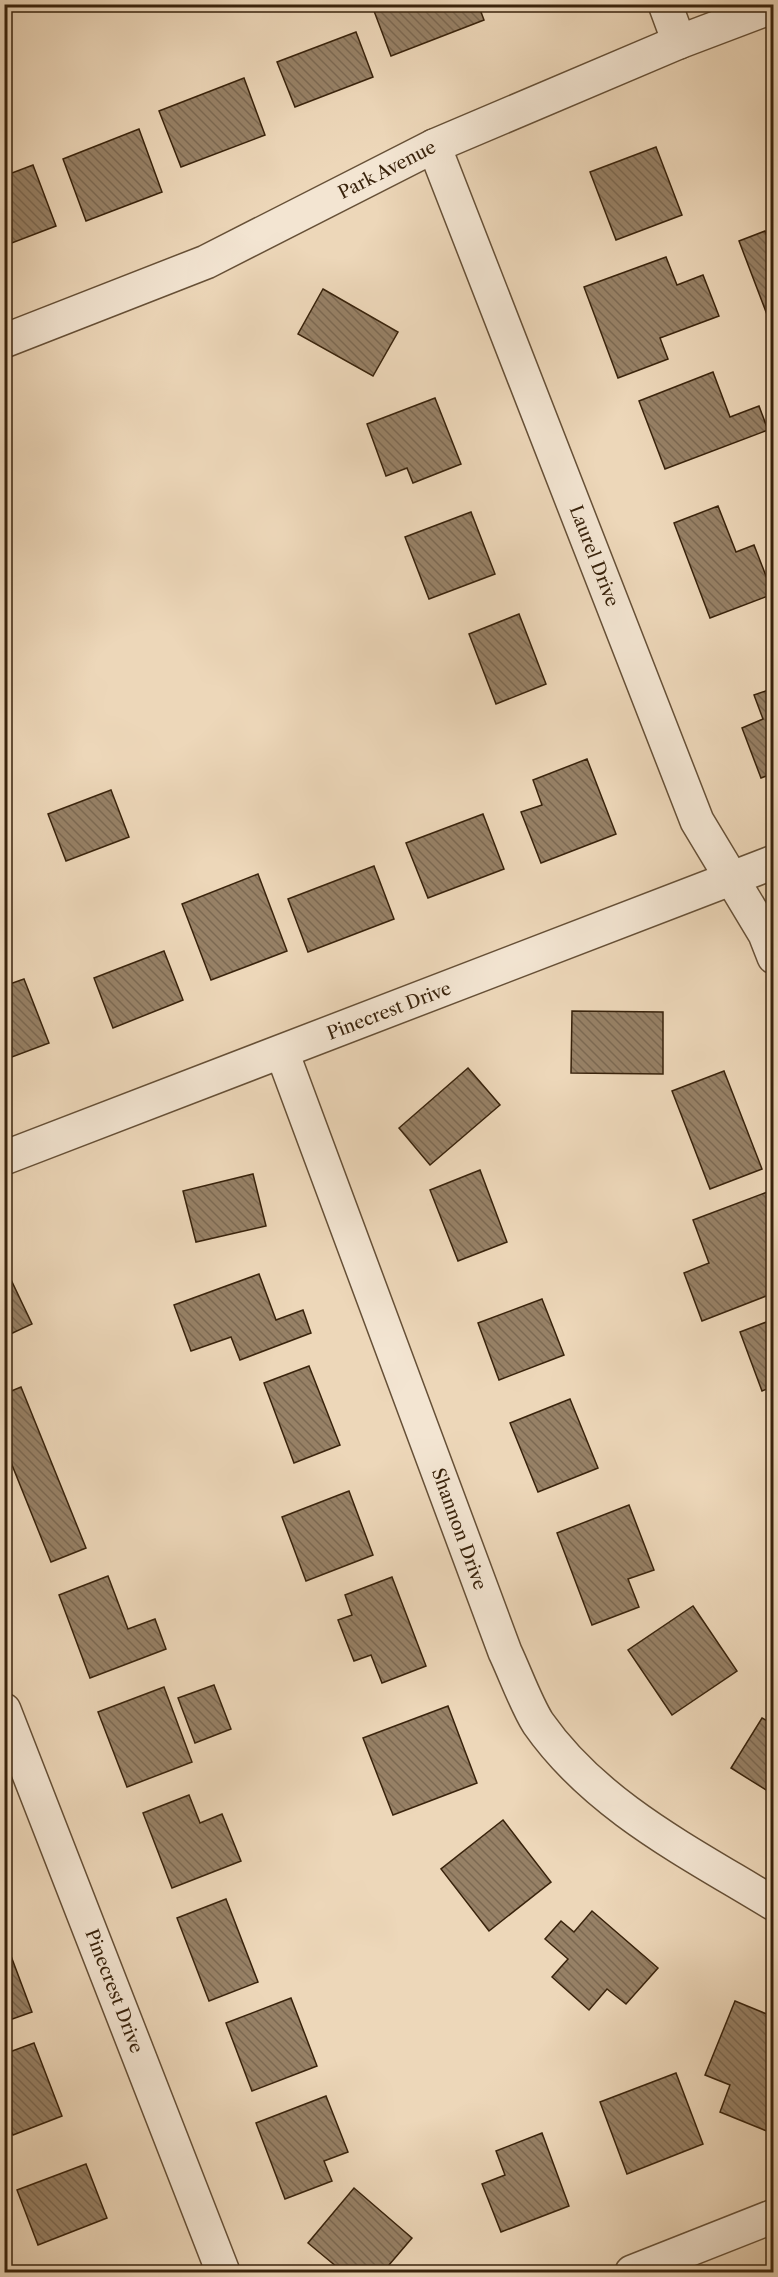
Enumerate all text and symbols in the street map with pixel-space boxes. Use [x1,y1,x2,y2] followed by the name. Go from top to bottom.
[334,136,440,204] street label: Park Avenue
[565,502,623,610] street label: Laurel Drive
[324,977,454,1045] street label: Pinecrest Drive
[427,1465,491,1593] street label: Shannon Drive
[80,1926,148,2056] street label: Pinecrest Drive

